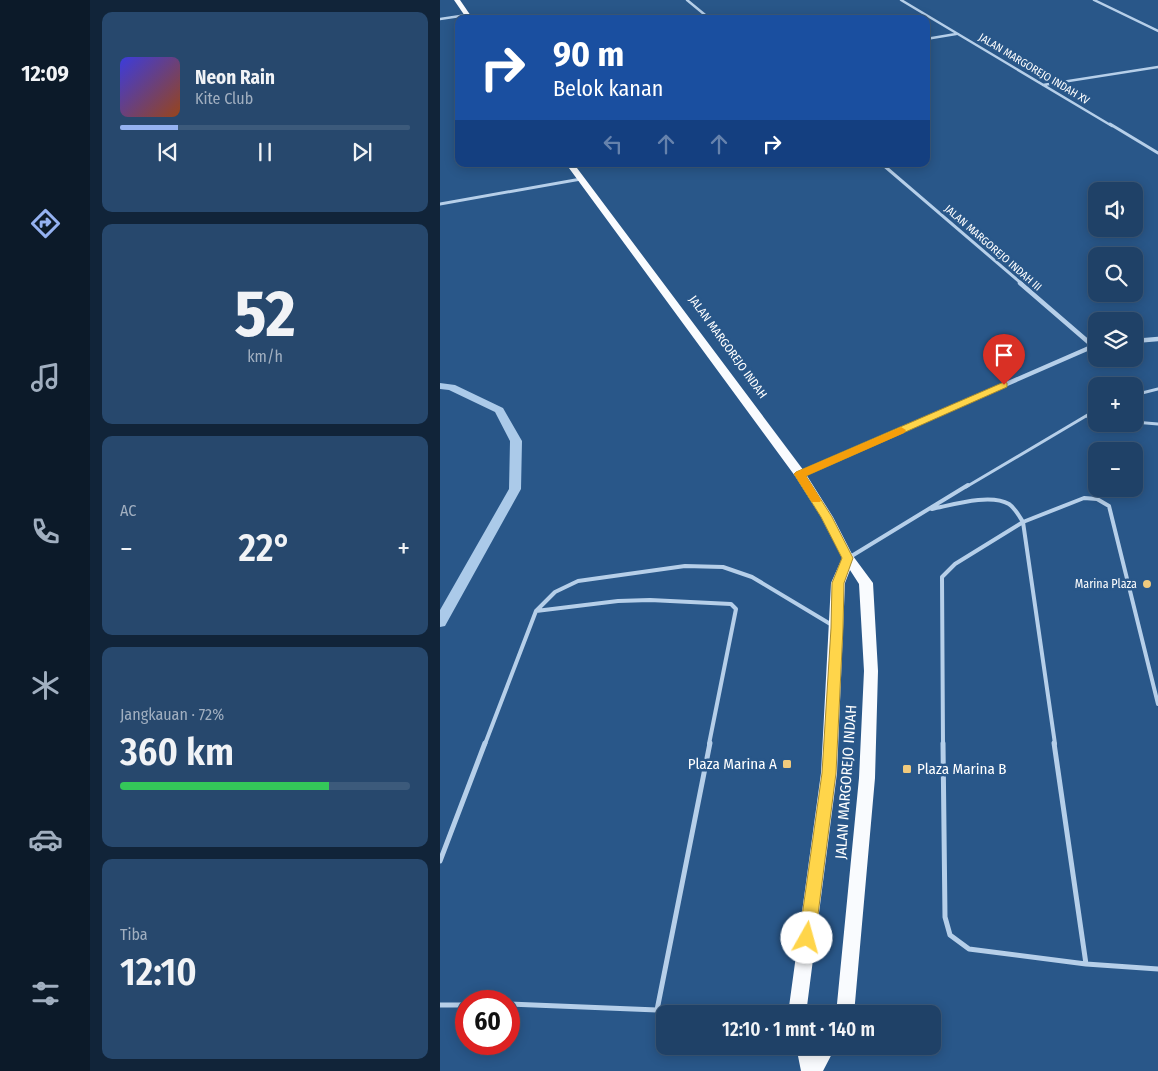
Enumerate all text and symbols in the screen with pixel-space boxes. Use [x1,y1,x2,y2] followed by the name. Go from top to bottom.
[976,31,1092,107] street label: JALAN MARGOREJO INDAH XV
[553,33,624,75] text: 90 m
[470,35,535,100] icon: right
[21,60,69,87] text: 12:09
[195,66,275,89] text: Neon Rain
[553,75,663,102] text: Belok kanan
[195,89,253,108] text: Kite Club
[599,130,627,158] icon: left
[652,130,680,158] icon: ahead
[705,130,733,158] icon: ahead
[758,130,786,158] icon: right
[154,138,182,166] icon: previous
[251,138,279,166] icon: pause
[348,138,376,166] icon: next
[1088,182,1143,497] map controls
[1088,182,1143,237] button: sound
[942,202,1044,294] street label: JALAN MARGOREJO INDAH III
[28,206,63,241] icon: directions
[1088,247,1143,302] button: search
[234,275,296,353] text: 52
[686,293,770,401] street label: JALAN MARGOREJO INDAH
[1088,312,1143,367] button: layers
[983,334,1025,385] pin
[990,341,1018,369] icon: arrive
[247,347,283,366] text: km/h
[28,360,63,395] icon: music
[1088,377,1143,432] button: +
[1088,442,1143,497] button: −
[120,501,136,520] text: AC
[28,514,63,549] icon: phone
[239,525,291,571] text: 22°
[120,532,133,565] text: −
[397,532,410,565] text: +
[1075,577,1137,591] place label: Marina Plaza
[1141,578,1153,590] marker: Marina Plaza
[28,668,63,703] icon: climate
[832,704,860,860] street label: JALAN MARGOREJO INDAH
[120,705,224,724] text: Jangkauan · 72%
[120,729,234,775] text: 360 km
[688,755,777,773] place label: Plaza Marina A
[781,758,793,770] marker: Plaza Marina A
[917,760,1007,778] place label: Plaza Marina B
[901,763,913,775] marker: Plaza Marina B
[28,822,63,857] icon: car
[780,911,832,963] position arrow
[120,925,148,944] text: Tiba
[120,949,197,995] text: 12:10
[28,976,63,1011] icon: filters
[455,990,520,1055] speed limit sign: 60
[722,1018,875,1041] text: 12:10 · 1 mnt · 140 m

